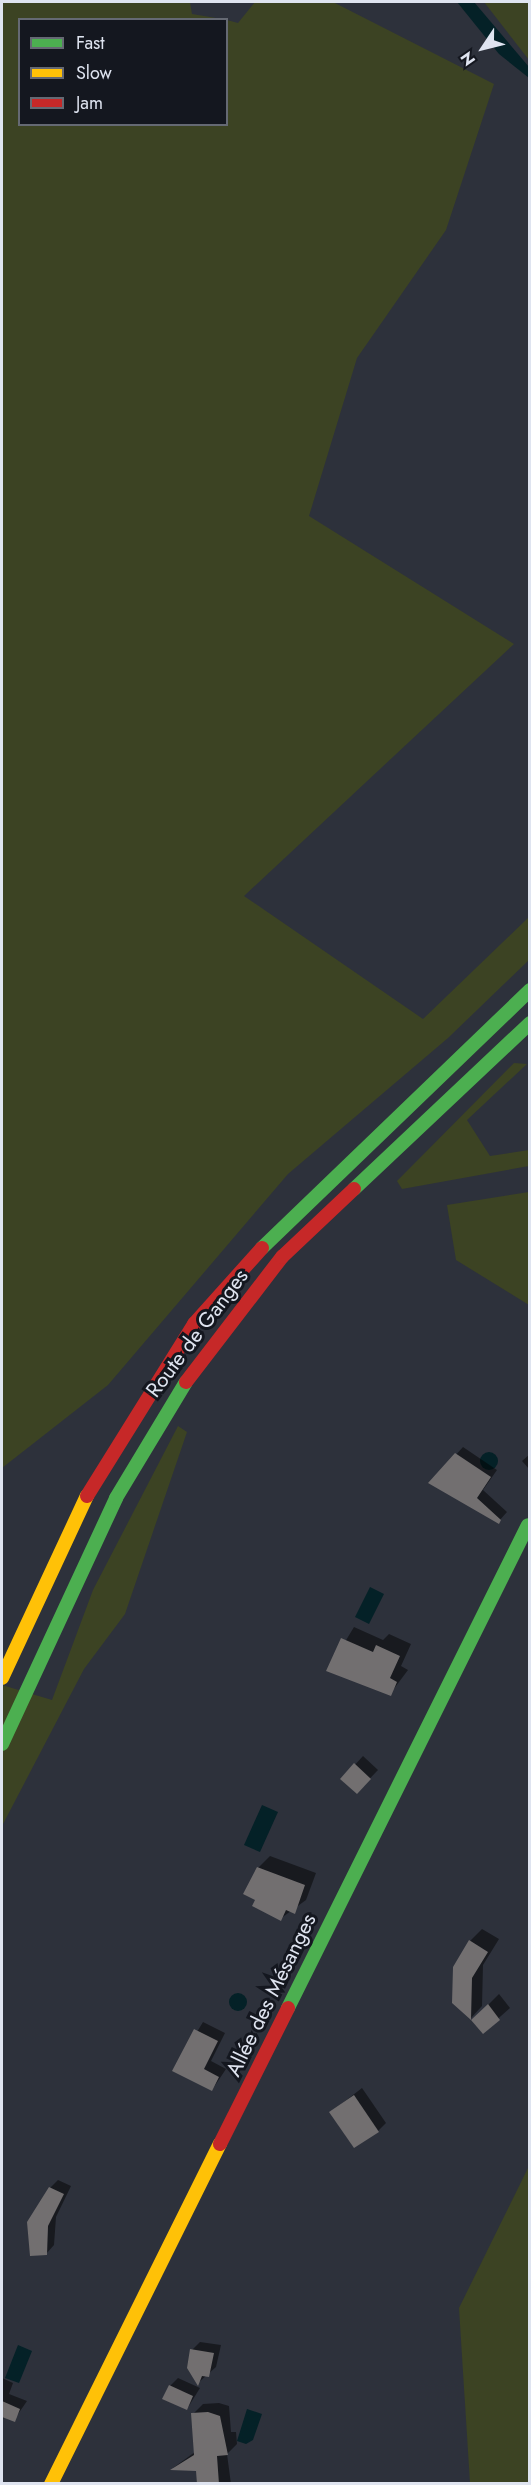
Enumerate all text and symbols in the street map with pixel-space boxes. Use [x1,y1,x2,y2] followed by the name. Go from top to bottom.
[18,18,228,126] legend
[453,18,513,78] north arrow
[76,30,105,56] text: Fast
[455,47,481,70] text: N
[76,60,112,86] text: Slow
[76,90,103,116] text: Jam
[141,1264,253,1402] street label: Route de Ganges
[221,1910,321,2080] street label: Allée des Mésanges

